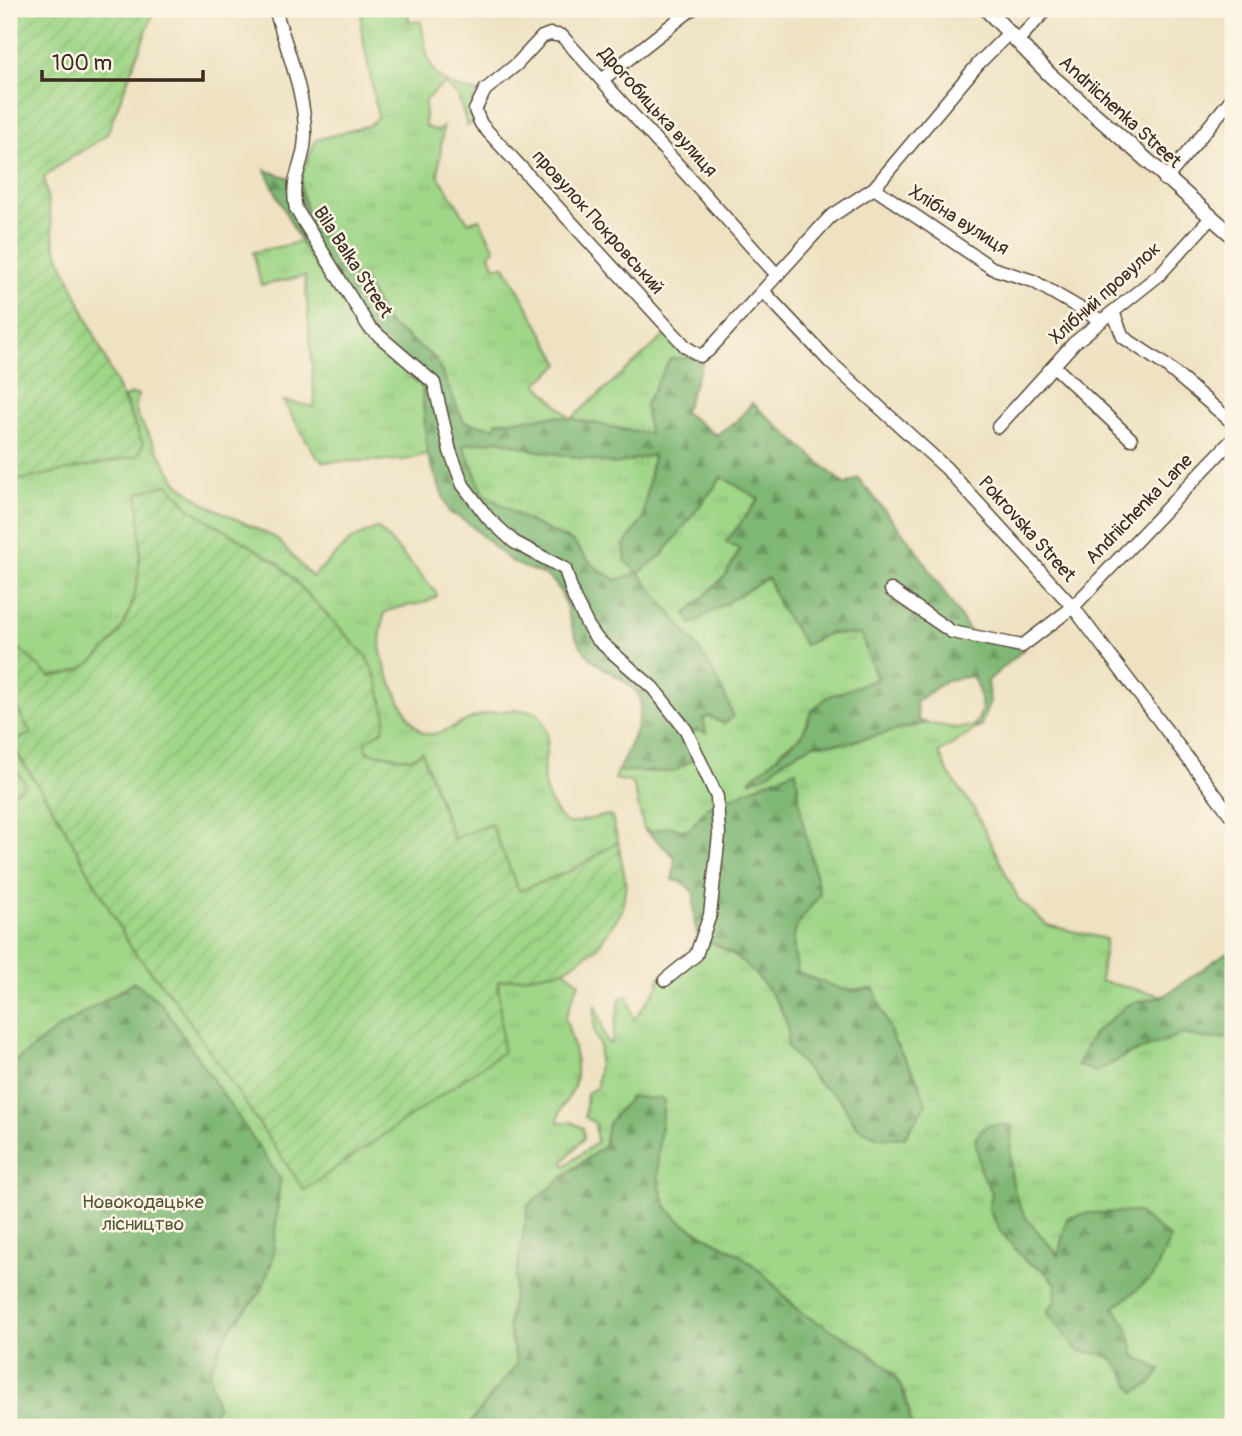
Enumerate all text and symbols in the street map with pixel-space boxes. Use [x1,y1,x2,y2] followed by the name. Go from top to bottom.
[42,38,203,82] scale bar
[593,41,723,182] street label: Дрогобицька вулиця
[52,50,112,77] text: 100 m
[1054,51,1186,174] street label: Andriichenka Street
[527,145,669,299] street label: провулок Покровський
[904,180,1014,260] street label: Хлібна вулиця
[308,202,398,323] street label: Bila Balka Street
[1044,236,1166,349] street label: Хлібний провулок
[1080,448,1198,569] street label: Andriichenka Lane
[973,471,1081,587] street label: Pokrovska Street
[82,1190,205,1236] park label: Новокодацьке лісництво

